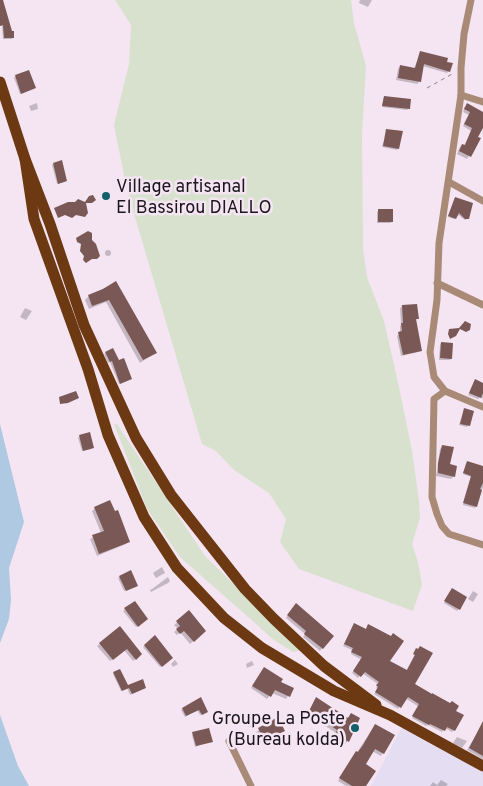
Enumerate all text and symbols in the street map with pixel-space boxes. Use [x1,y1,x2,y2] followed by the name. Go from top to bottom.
[116,176,272,220] place label: Village artisanal El Bassirou DIALLO
[100,190,112,202] marker: Village artisanal El Bassirou DIALLO
[212,708,345,752] place label: Groupe La Poste (Bureau kolda)
[349,722,361,734] marker: Groupe La Poste (Bureau kolda)

